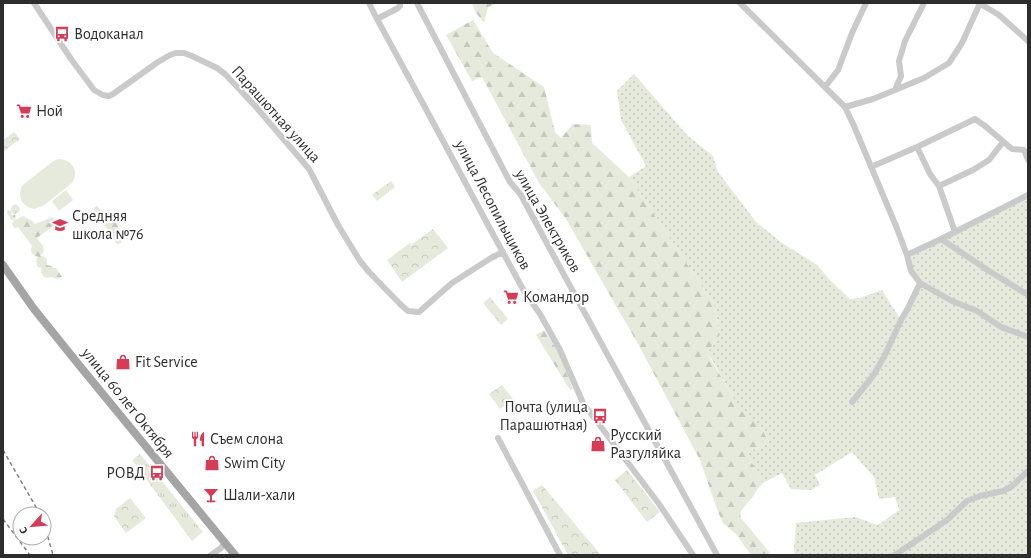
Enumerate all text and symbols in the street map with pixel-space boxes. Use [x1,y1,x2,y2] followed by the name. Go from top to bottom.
[53,25,71,43] bus stop icon: Водоканал
[74,26,144,42] place label: Водоканал
[228,62,324,166] street label: Парашютная улица
[15,102,33,120] supermarket icon: Ной
[36,103,63,119] place label: Ной
[451,137,534,273] street label: улица Лесопильщиков
[511,166,584,276] street label: улица Электриков
[72,208,143,242] place label: Средняя школа №76
[51,216,69,234] school or university icon: Средняя школа №76
[502,288,520,306] supermarket icon: Командор
[523,289,589,305] place label: Командор
[77,344,177,462] street label: улица 60 лет Октября
[114,353,132,371] shop icon: Fit Service
[135,354,198,370] place label: Fit Service
[500,399,588,433] place label: Почта (улица Парашютная)
[591,407,609,425] bus stop icon: Почта (улица Парашютная)
[610,427,681,462] place label: Русский Разгуляйка
[189,430,207,448] restaurant icon: Съем слона
[210,431,283,447] place label: Съем слона
[589,435,607,453] shop icon: Русский Разгуляйка
[203,454,221,472] shop icon: Swim City
[224,455,286,472] place label: Swim City
[148,464,166,482] bus stop icon: РОВД
[106,465,145,481] place label: РОВД
[202,486,220,504] bar icon: Шали-хали
[223,487,295,503] place label: Шали-хали
[12,506,52,546] north arrow
[17,525,30,536] text: С

